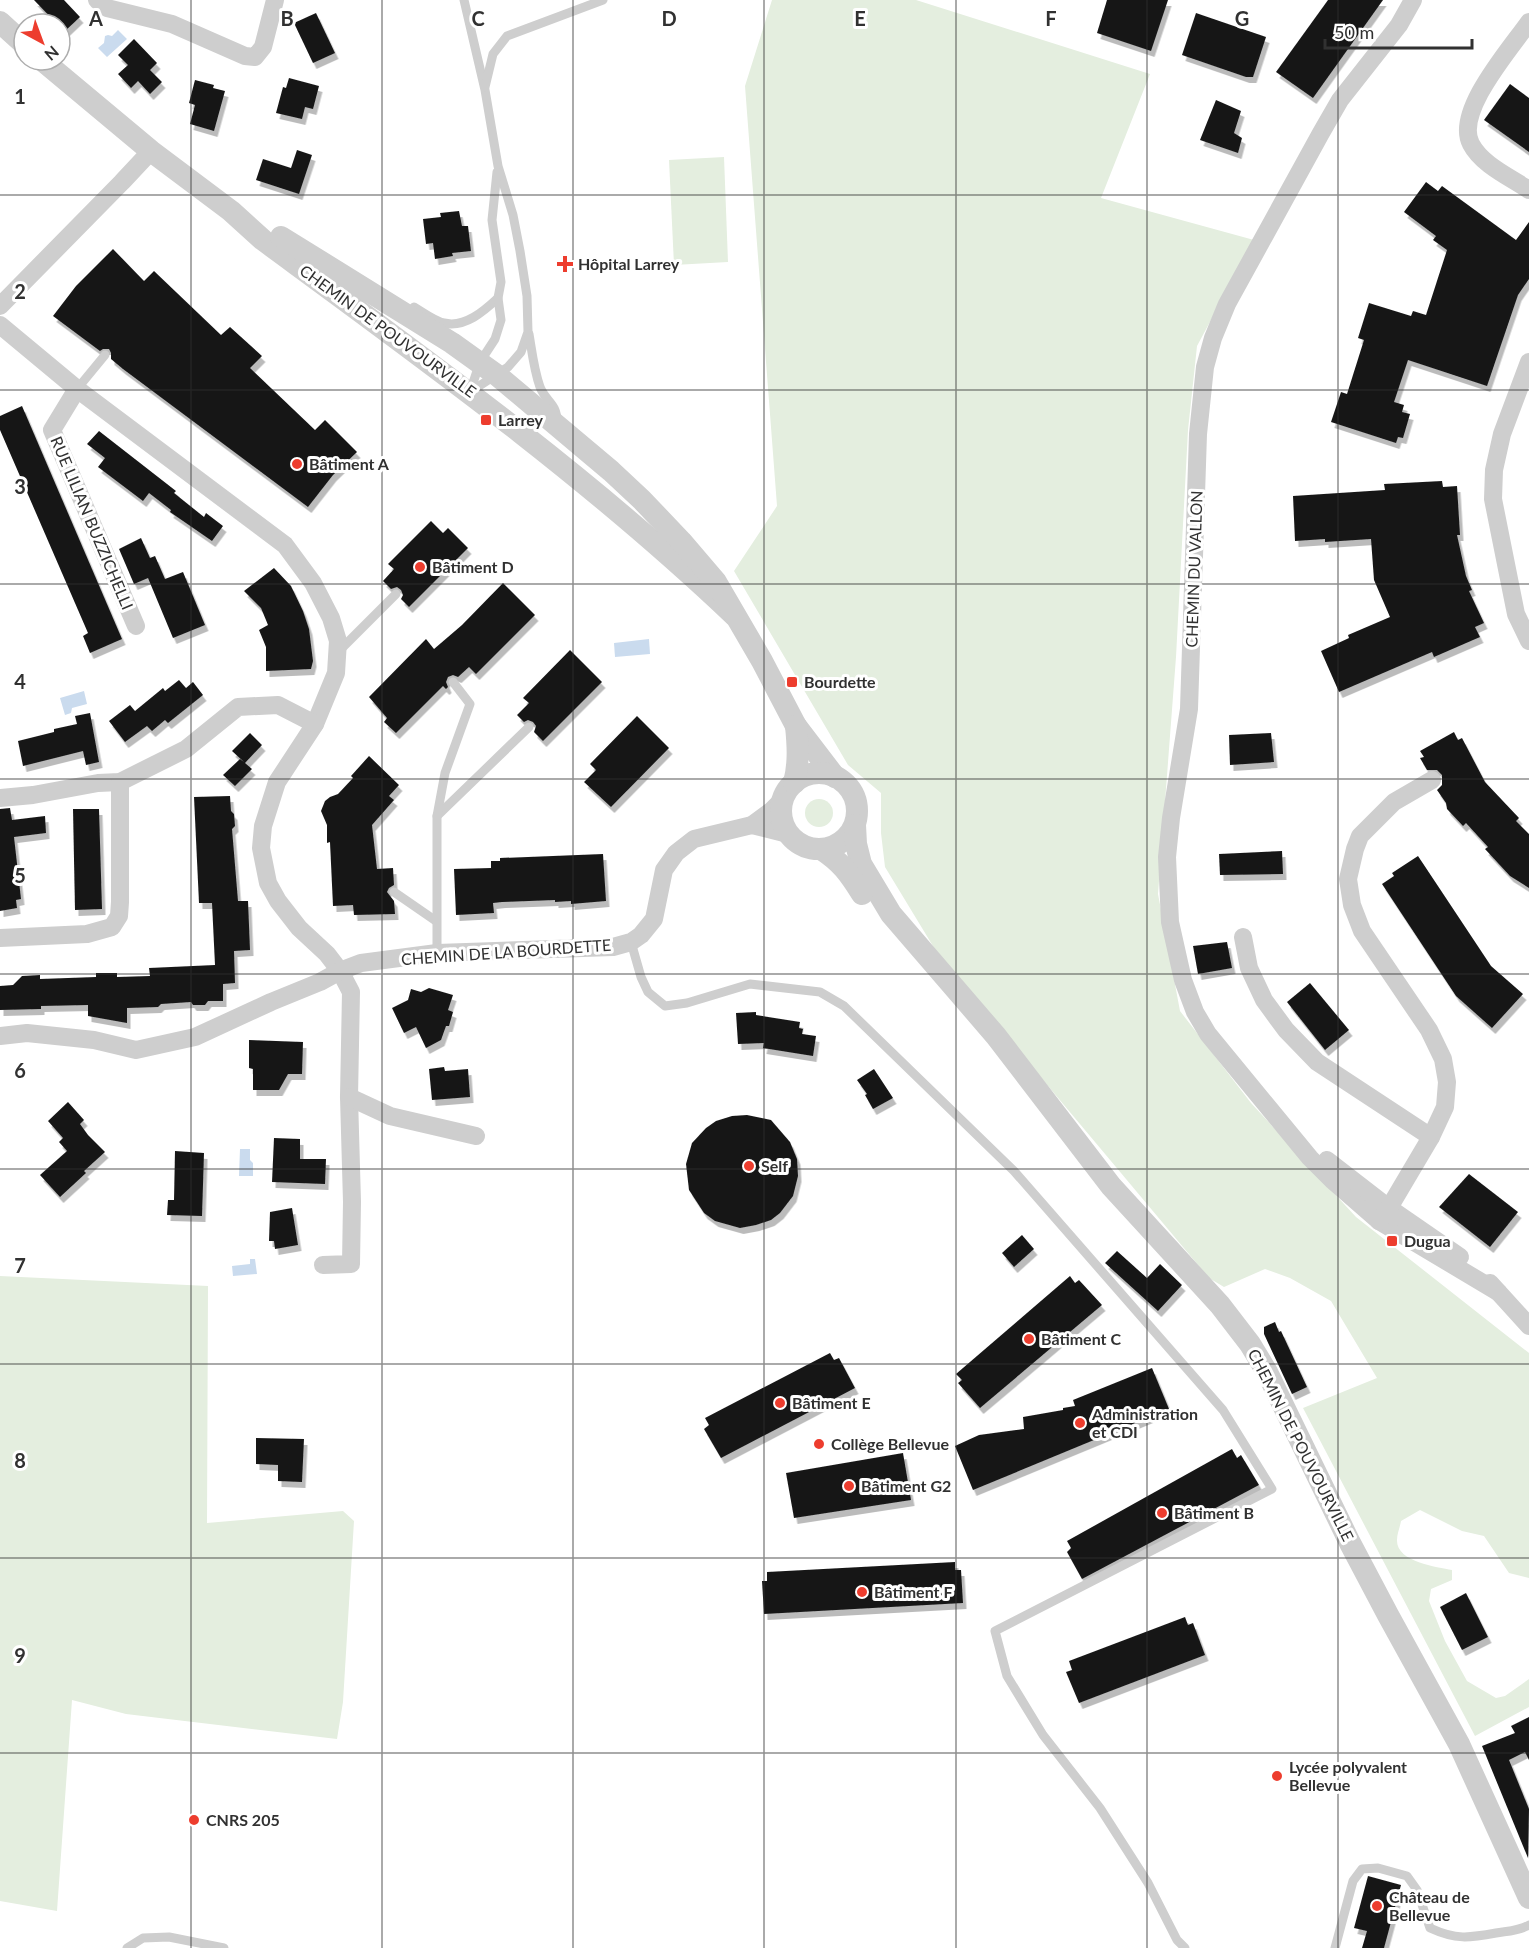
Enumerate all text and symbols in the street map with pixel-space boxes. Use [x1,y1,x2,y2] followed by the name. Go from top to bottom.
[88,6,103,30] text: A
[280,6,294,30] text: B
[471,6,485,30] text: C
[661,6,677,30] text: D
[854,6,866,30] text: E
[1045,6,1057,30] text: F
[1235,6,1249,30] text: G
[12,12,72,72] north arrow
[1325,12,1472,50] scale bar
[1334,21,1374,43] text: 50 m
[41,42,63,65] text: N
[14,84,26,108] text: 1
[578,254,680,273] place label: Hôpital Larrey
[556,255,574,273] marker: Hôpital Larrey
[296,260,480,401] street label: CHEMIN DE POUVOURVILLE
[14,279,26,303] text: 2
[498,410,543,429] place label: Larrey
[479,413,493,427] marker: Larrey
[47,433,138,612] street label: RUE LILIAN BUZZICHELLI
[309,454,390,473] place label: Bâtiment A
[290,457,304,471] marker: Bâtiment A
[14,474,26,498] text: 3
[1181,490,1206,648] street label: CHEMIN DU VALLON
[432,557,514,576] place label: Bâtiment D
[413,560,427,574] marker: Bâtiment D
[14,669,26,693] text: 4
[804,672,876,691] place label: Bourdette
[785,675,799,689] marker: Bourdette
[14,863,26,887] text: 5
[400,935,612,968] street label: CHEMIN DE LA BOURDETTE
[14,1058,26,1082] text: 6
[761,1156,788,1175] place label: Self
[742,1159,756,1173] marker: Self
[1404,1231,1451,1250] place label: Dugua
[1385,1234,1399,1248] marker: Dugua
[14,1253,26,1277] text: 7
[1041,1329,1121,1348] place label: Bâtiment C
[1022,1332,1036,1346] marker: Bâtiment C
[1245,1345,1358,1544] street label: CHEMIN DE POUVOURVILLE
[792,1393,871,1412] place label: Bâtiment E
[773,1396,787,1410] marker: Bâtiment E
[1091,1404,1198,1441] place label: Administration et CDI
[1073,1416,1087,1430] marker: Administration et CDI
[831,1434,950,1453] place label: Collège Bellevue
[812,1437,826,1451] marker: Collège Bellevue
[14,1448,26,1472] text: 8
[861,1476,951,1495] place label: Bâtiment G2
[842,1479,856,1493] marker: Bâtiment G2
[1174,1503,1254,1522] place label: Bâtiment B
[1155,1506,1169,1520] marker: Bâtiment B
[874,1582,952,1601] place label: Bâtiment F
[855,1585,869,1599] marker: Bâtiment F
[14,1643,26,1667] text: 9
[1289,1757,1407,1794] place label: Lycée polyvalent Bellevue
[1270,1769,1284,1783] marker: Lycée polyvalent Bellevue
[206,1810,280,1829] place label: CNRS 205
[187,1813,201,1827] marker: CNRS 205
[1389,1887,1470,1924] place label: Château de Bellevue
[1370,1899,1384,1913] marker: Château de Bellevue

